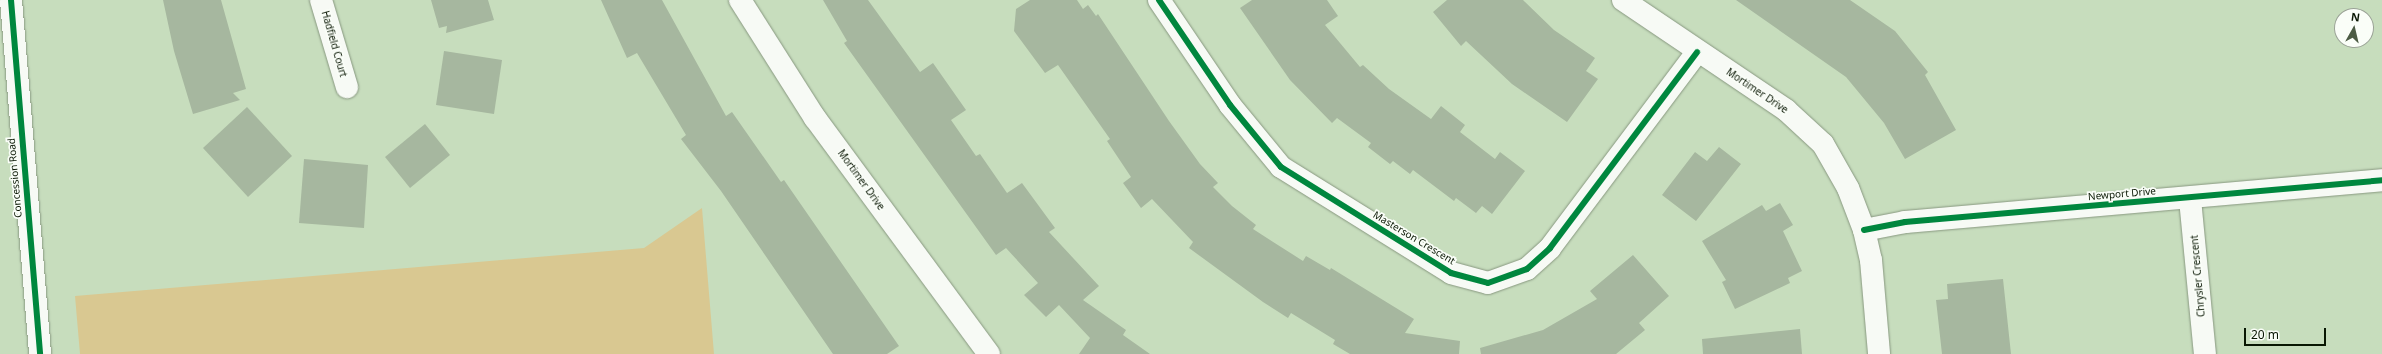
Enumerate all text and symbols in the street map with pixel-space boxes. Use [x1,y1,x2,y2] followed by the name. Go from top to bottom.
[2334,8,2374,48] north arrow
[319,9,349,79] street label: Hadfield Court
[2350,9,2361,25] text: N
[1724,66,1790,116] street label: Mortimer Drive
[6,138,24,218] street label: Concession Road
[835,147,887,213] street label: Mortimer Drive
[2088,185,2156,203] street label: Newport Drive
[1371,209,1457,267] street label: Masterson Crescent
[2188,234,2208,318] street label: Chrysler Crescent
[2246,320,2328,346] scale bar
[2251,326,2279,343] text: 20 m

